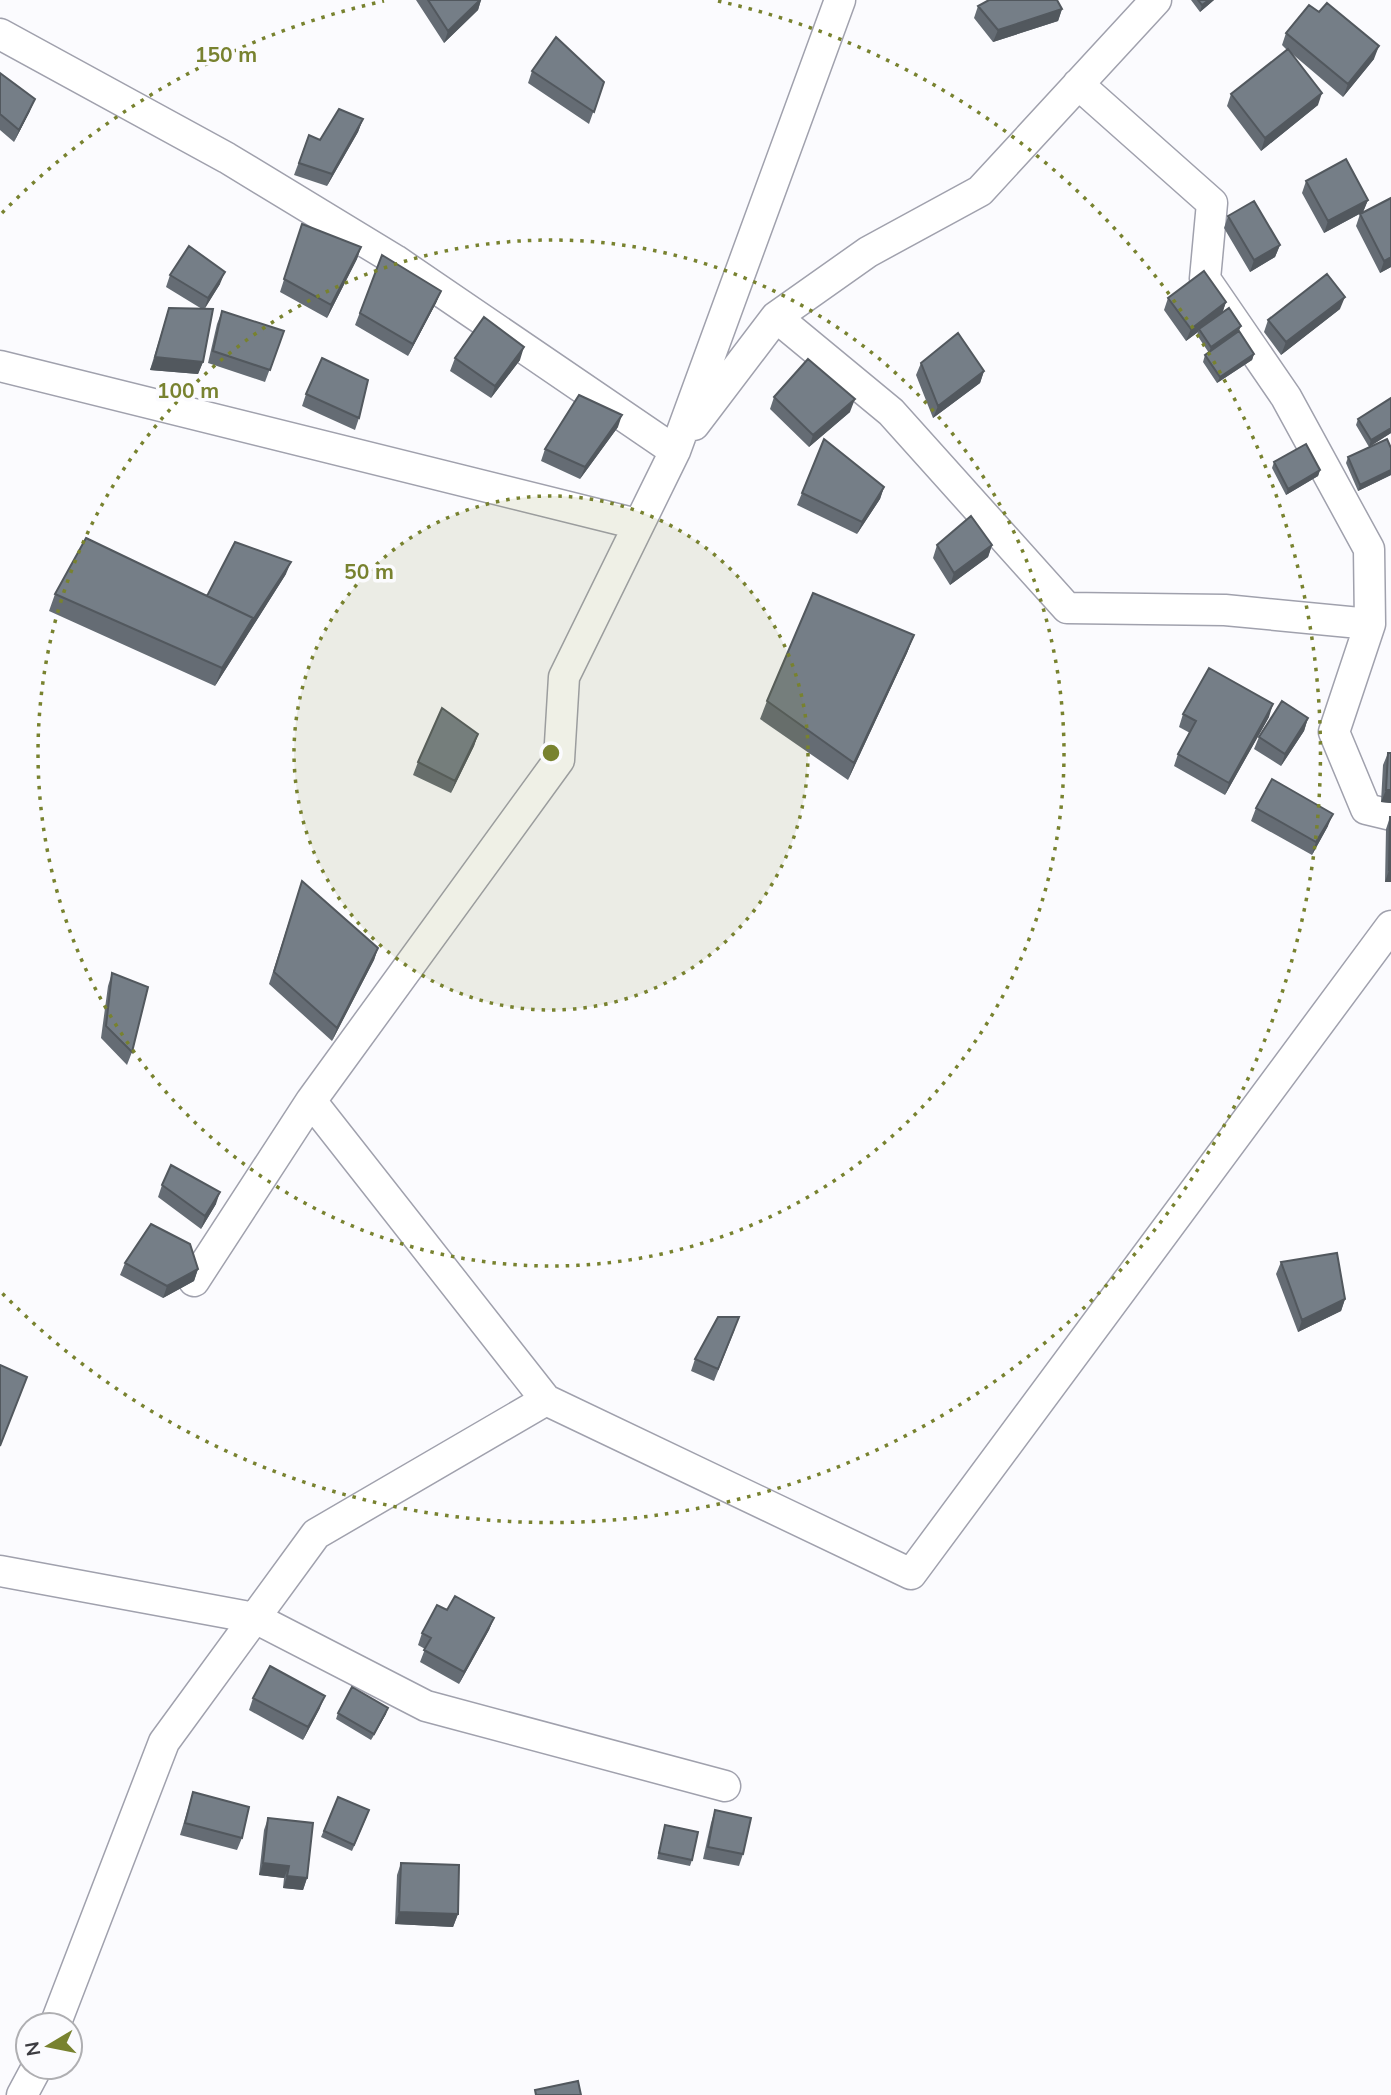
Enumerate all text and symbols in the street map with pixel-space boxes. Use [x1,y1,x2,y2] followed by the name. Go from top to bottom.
[195,41,257,67] text: 150 m
[157,377,219,403] text: 100 m
[344,558,394,584] text: 50 m
[539,741,563,765] centre of rings
[14,2011,84,2081] north arrow
[19,2040,45,2058] text: N

